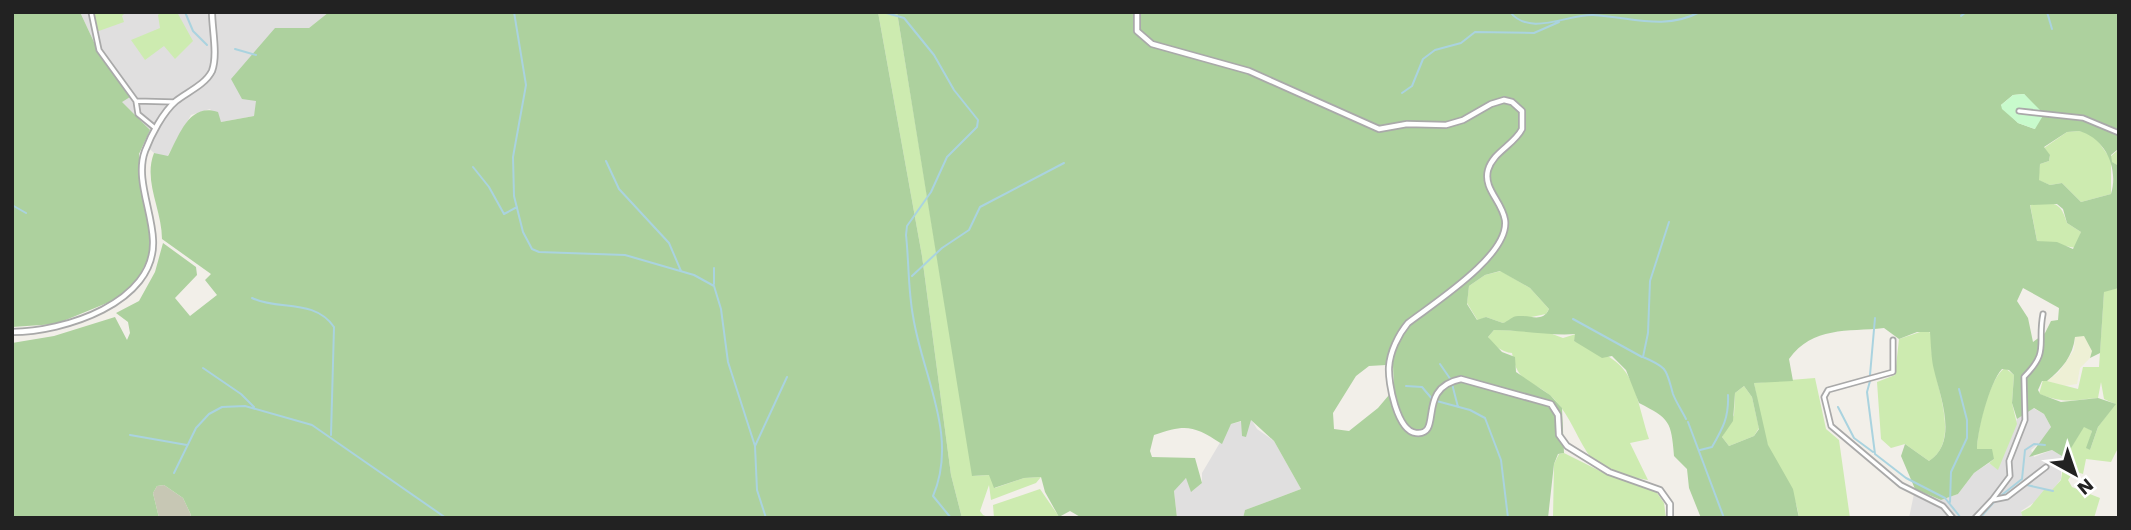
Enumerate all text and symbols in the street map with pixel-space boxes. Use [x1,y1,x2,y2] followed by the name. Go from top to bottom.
[2040,439,2110,509] north arrow
[2073,473,2098,500] text: N

